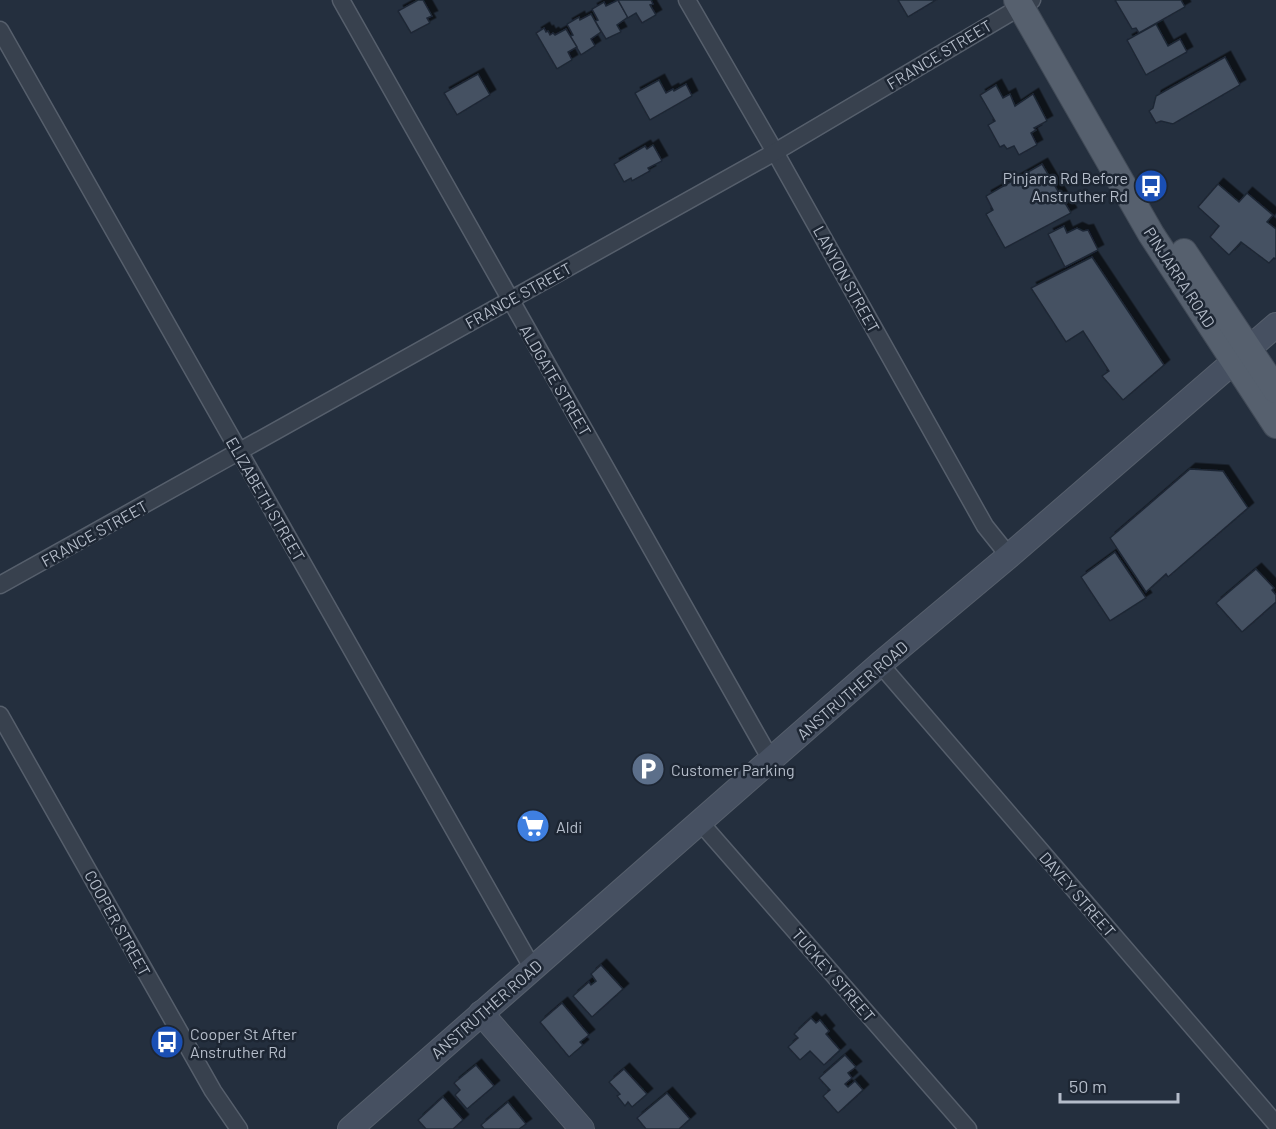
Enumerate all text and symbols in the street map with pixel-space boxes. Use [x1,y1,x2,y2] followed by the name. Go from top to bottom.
[883,15,995,93] street label: FRANCE STREET
[1003,168,1128,205] place label: Pinjarra Rd Before Anstruther Rd
[1133,168,1169,204] bus stop icon: Pinjarra Rd Before Anstruther Rd
[810,222,884,336] street label: LANYON STREET
[1141,223,1219,331] street label: PINJARRA ROAD
[461,258,575,332] street label: FRANCE STREET
[516,321,596,439] street label: ALDGATE STREET
[223,434,309,564] street label: ELIZABETH STREET
[37,496,151,570] street label: FRANCE STREET
[793,637,911,743] street label: ANSTRUTHER ROAD
[630,751,666,787] parking icon: Customer Parking
[671,760,795,779] place label: Customer Parking
[515,808,551,844] supermarket icon: Aldi
[556,817,582,836] place label: Aldi
[1036,848,1120,940] street label: DAVEY STREET
[81,867,155,979] street label: COOPER STREET
[788,925,880,1025] street label: TUCKEY STREET
[427,956,545,1062] street label: ANSTRUTHER ROAD
[149,1024,185,1060] bus stop icon: Cooper St After Anstruther Rd
[190,1024,297,1061] place label: Cooper St After Anstruther Rd
[1060,1066,1178,1104] scale bar
[1069,1075,1107,1097] text: 50 m

